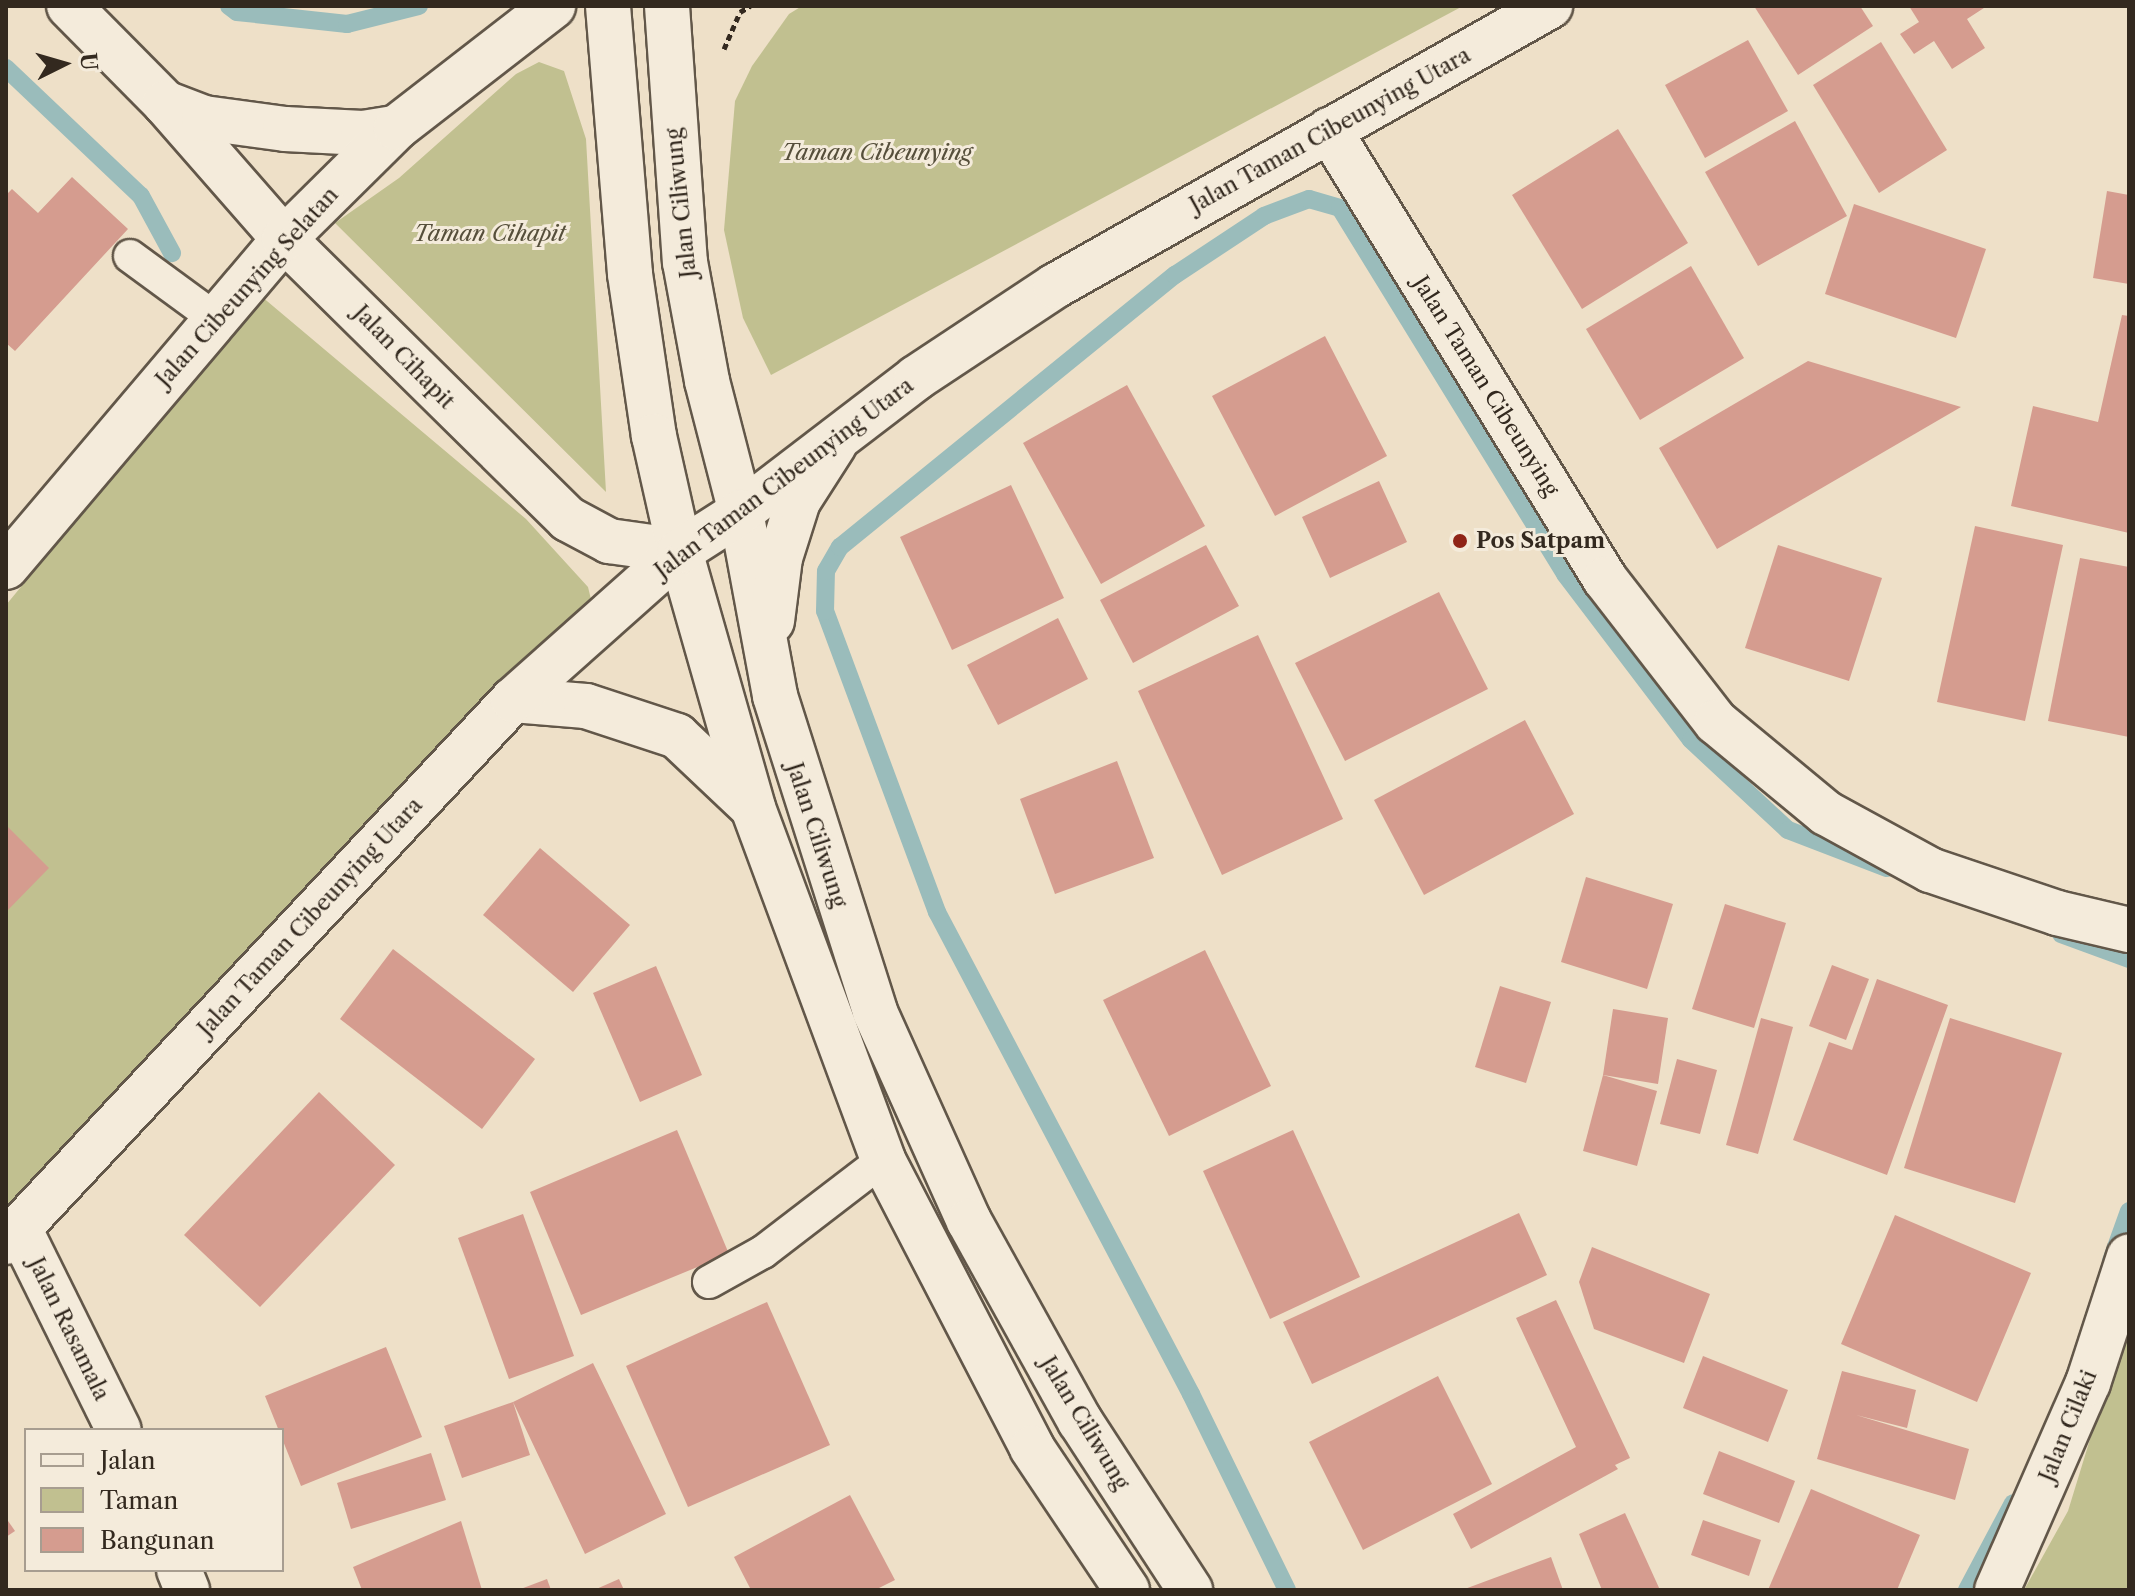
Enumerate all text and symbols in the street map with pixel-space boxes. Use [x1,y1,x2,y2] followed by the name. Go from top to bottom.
[24,24,104,104] north arrow
[1185,42,1475,218] street label: Jalan Taman Cibeunying Utara
[74,52,103,72] text: U
[660,127,702,279] street label: Jalan Ciliwung
[782,140,972,166] park label: Taman Cibeunying
[150,182,344,392] street label: Jalan Cibeunying Selatan
[414,221,566,247] park label: Taman Cihapit
[1407,271,1565,501] street label: Jalan Taman Cibeunying
[348,300,460,414] street label: Jalan Cihapit
[649,372,919,584] street label: Jalan Taman Cibeunying Utara
[1476,528,1605,554] place label: Pos Satpam
[1451,532,1469,550] marker: Pos Satpam
[781,759,853,911] street label: Jalan Ciliwung
[192,792,428,1042] street label: Jalan Taman Cibeunying Utara
[23,1253,115,1405] street label: Jalan Rasamala
[1035,1352,1135,1494] street label: Jalan Ciliwung
[2034,1366,2102,1486] street label: Jalan Cilaki
[24,1428,284,1572] legend
[100,1446,156,1475] text: Jalan
[100,1486,178,1515] text: Taman
[100,1526,215,1555] text: Bangunan

